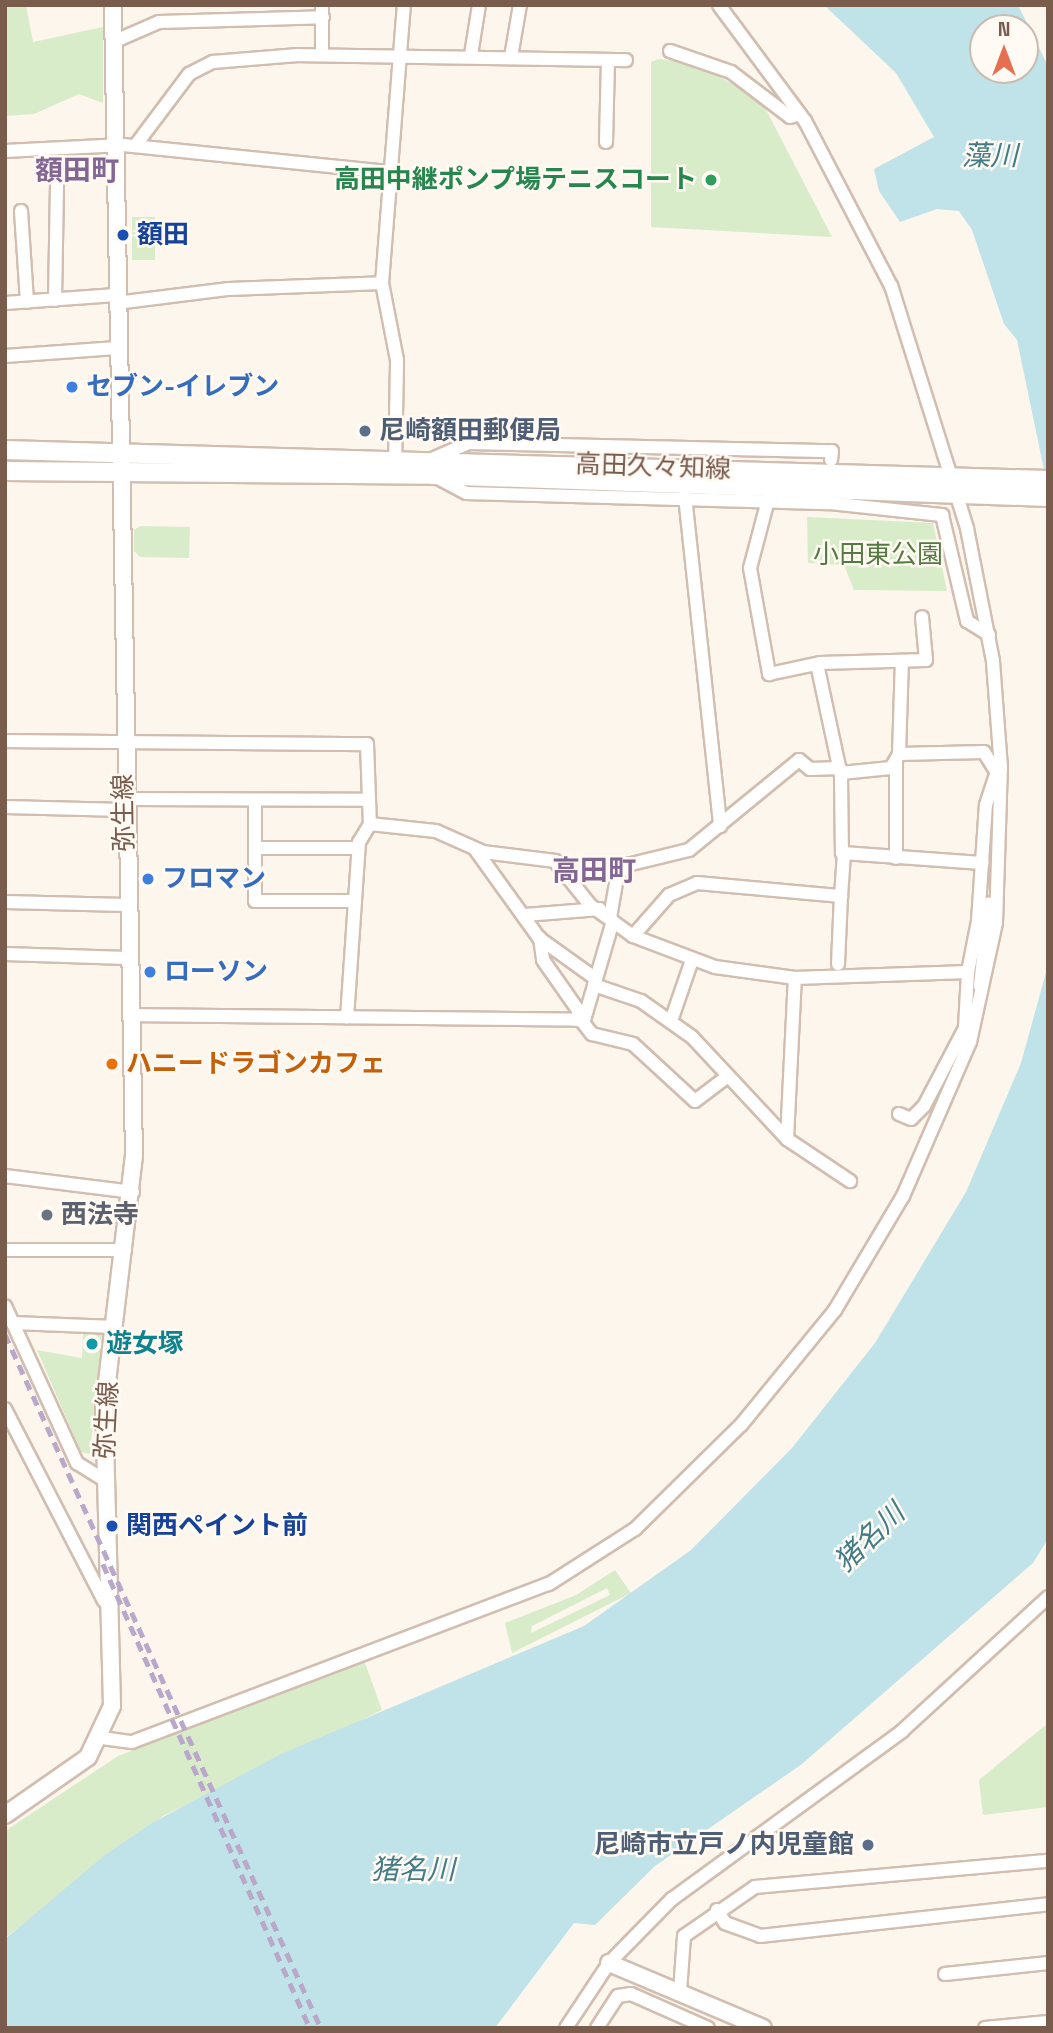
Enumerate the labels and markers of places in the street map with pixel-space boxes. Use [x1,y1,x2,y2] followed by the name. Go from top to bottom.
[333,164,697,196] place label: 高田中継ポンプ場テニスコート
[703,172,719,188] marker: 高田中継ポンプ場テニスコート
[137,219,189,251] place label: 額田
[115,227,131,243] marker: 額田
[86,371,279,403] place label: セブン-イレブン
[64,379,80,395] marker: セブン-イレブン
[379,415,561,447] place label: 尼崎額田郵便局
[357,423,373,439] marker: 尼崎額田郵便局
[162,863,266,895] place label: フロマン
[140,871,156,887] marker: フロマン
[164,956,268,988] place label: ローソン
[142,964,158,980] marker: ローソン
[126,1048,386,1080] place label: ハニードラゴンカフェ
[104,1056,120,1072] marker: ハニードラゴンカフェ
[61,1199,139,1231] place label: 西法寺
[39,1207,55,1223] marker: 西法寺
[106,1328,184,1360] place label: 遊女塚
[84,1336,100,1352] marker: 遊女塚
[126,1510,308,1542] place label: 関西ペイント前
[104,1518,120,1534] marker: 関西ペイント前
[594,1829,854,1861] place label: 尼崎市立戸ノ内児童館
[860,1837,876,1853] marker: 尼崎市立戸ノ内児童館

